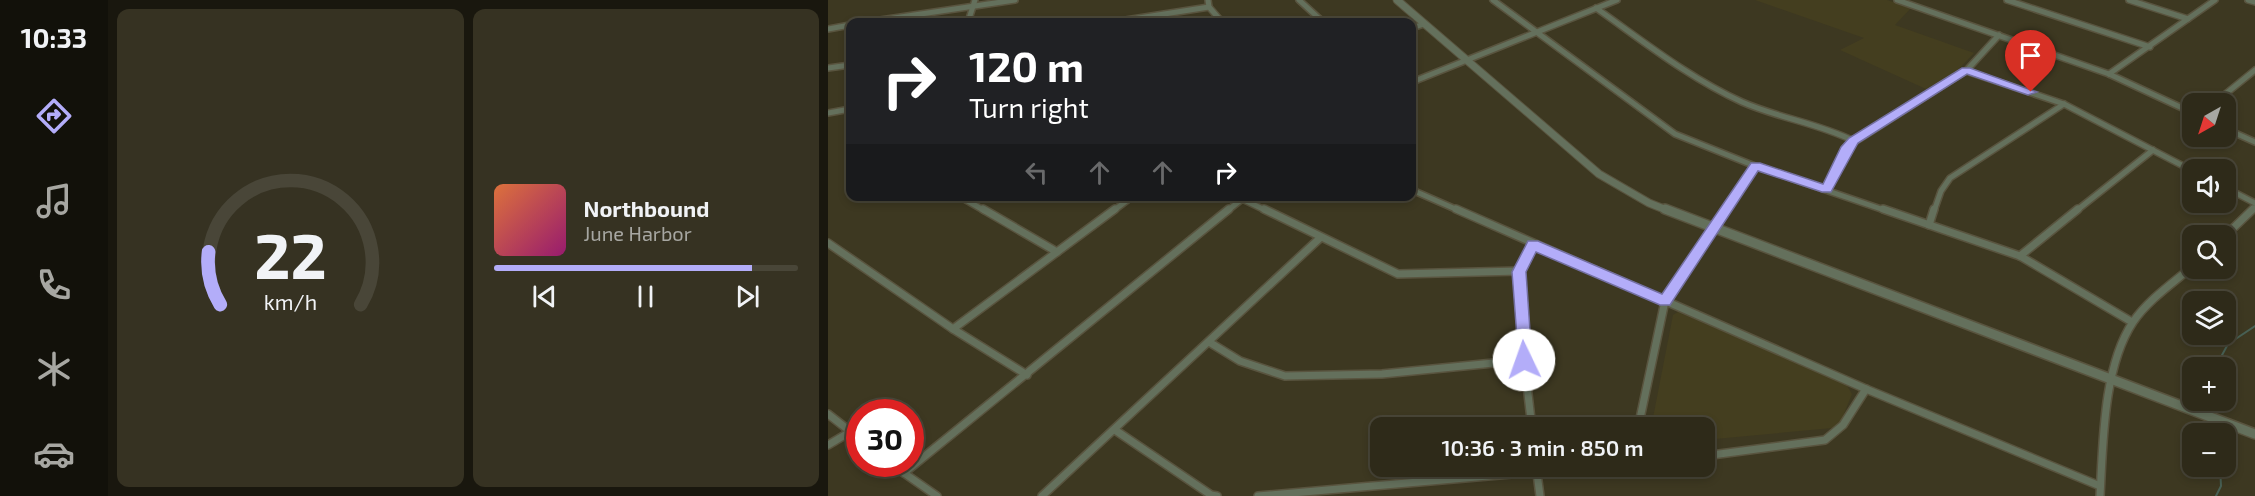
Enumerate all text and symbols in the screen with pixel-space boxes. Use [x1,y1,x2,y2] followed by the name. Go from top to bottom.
[21,21,87,53] text: 10:33
[2005,30,2056,92] pin
[2014,39,2047,72] icon: arrive
[969,40,1084,90] text: 120 m
[870,42,948,120] icon: right
[969,91,1089,123] text: Turn right
[2182,93,2236,147] north arrow
[2182,93,2236,477] map controls
[33,95,75,137] icon: directions
[1020,156,1053,189] icon: left
[1083,156,1116,189] icon: ahead
[1146,156,1179,189] icon: ahead
[1209,156,1242,189] icon: right
[2182,159,2236,213] button: sound
[33,180,75,222] icon: music
[584,195,709,221] text: Northbound
[254,217,326,292] text: 22
[584,221,692,245] text: June Harbor
[2182,225,2236,279] button: search
[33,264,75,306] icon: phone
[528,280,561,313] icon: previous
[629,280,662,313] icon: pause
[731,280,764,313] icon: next
[264,289,317,314] text: km/h
[2182,291,2236,345] button: layers
[1492,328,1556,392] position arrow
[33,348,75,390] icon: climate
[2182,357,2236,411] button: +
[846,399,924,477] speed limit sign: 30
[2182,423,2236,477] button: −
[33,433,75,475] icon: car
[1441,434,1644,460] text: 10:36 · 3 min · 850 m

